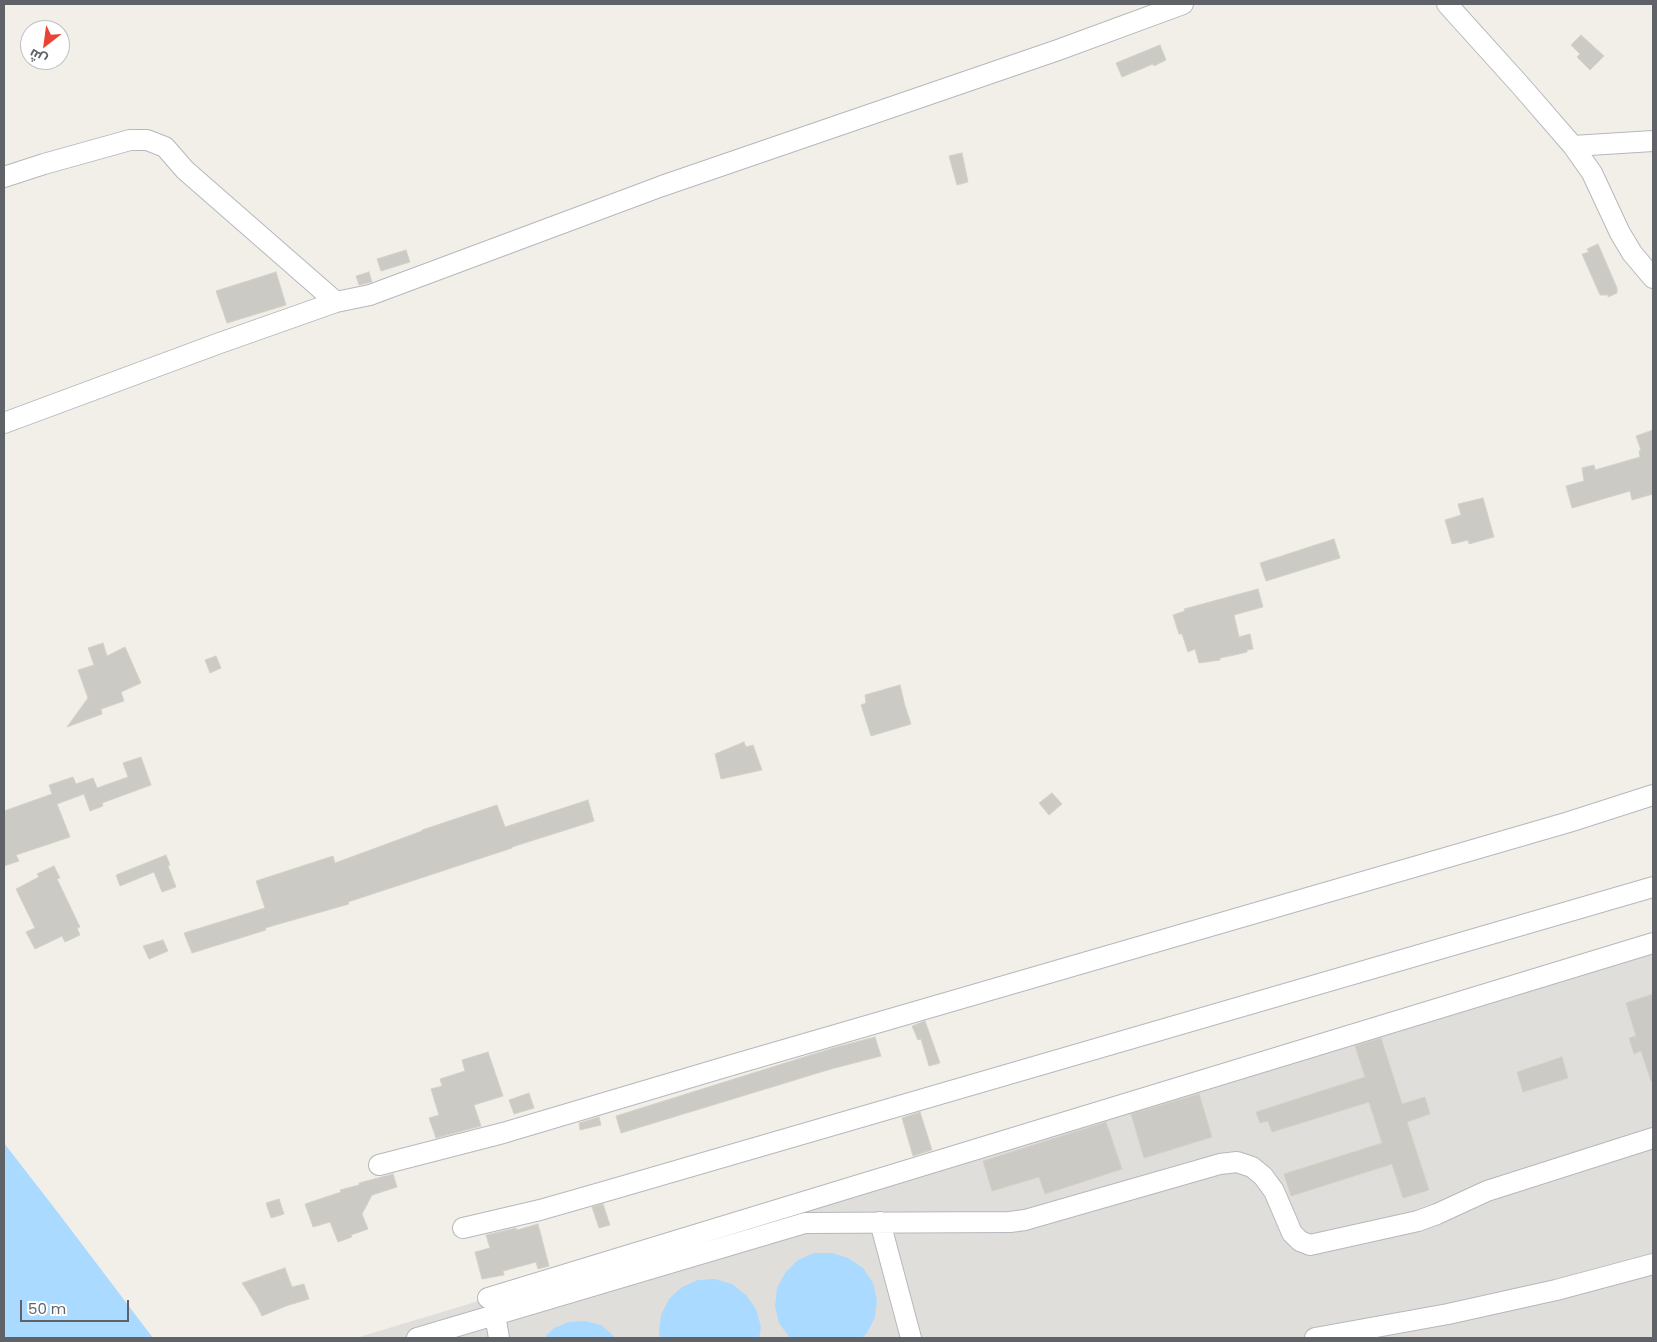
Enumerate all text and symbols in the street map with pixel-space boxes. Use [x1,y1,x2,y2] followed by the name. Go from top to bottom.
[20,20,70,70] north arrow
[25,44,51,70] text: ش
[22,1290,131,1322] scale bar
[28,1298,66,1319] text: 50 m

